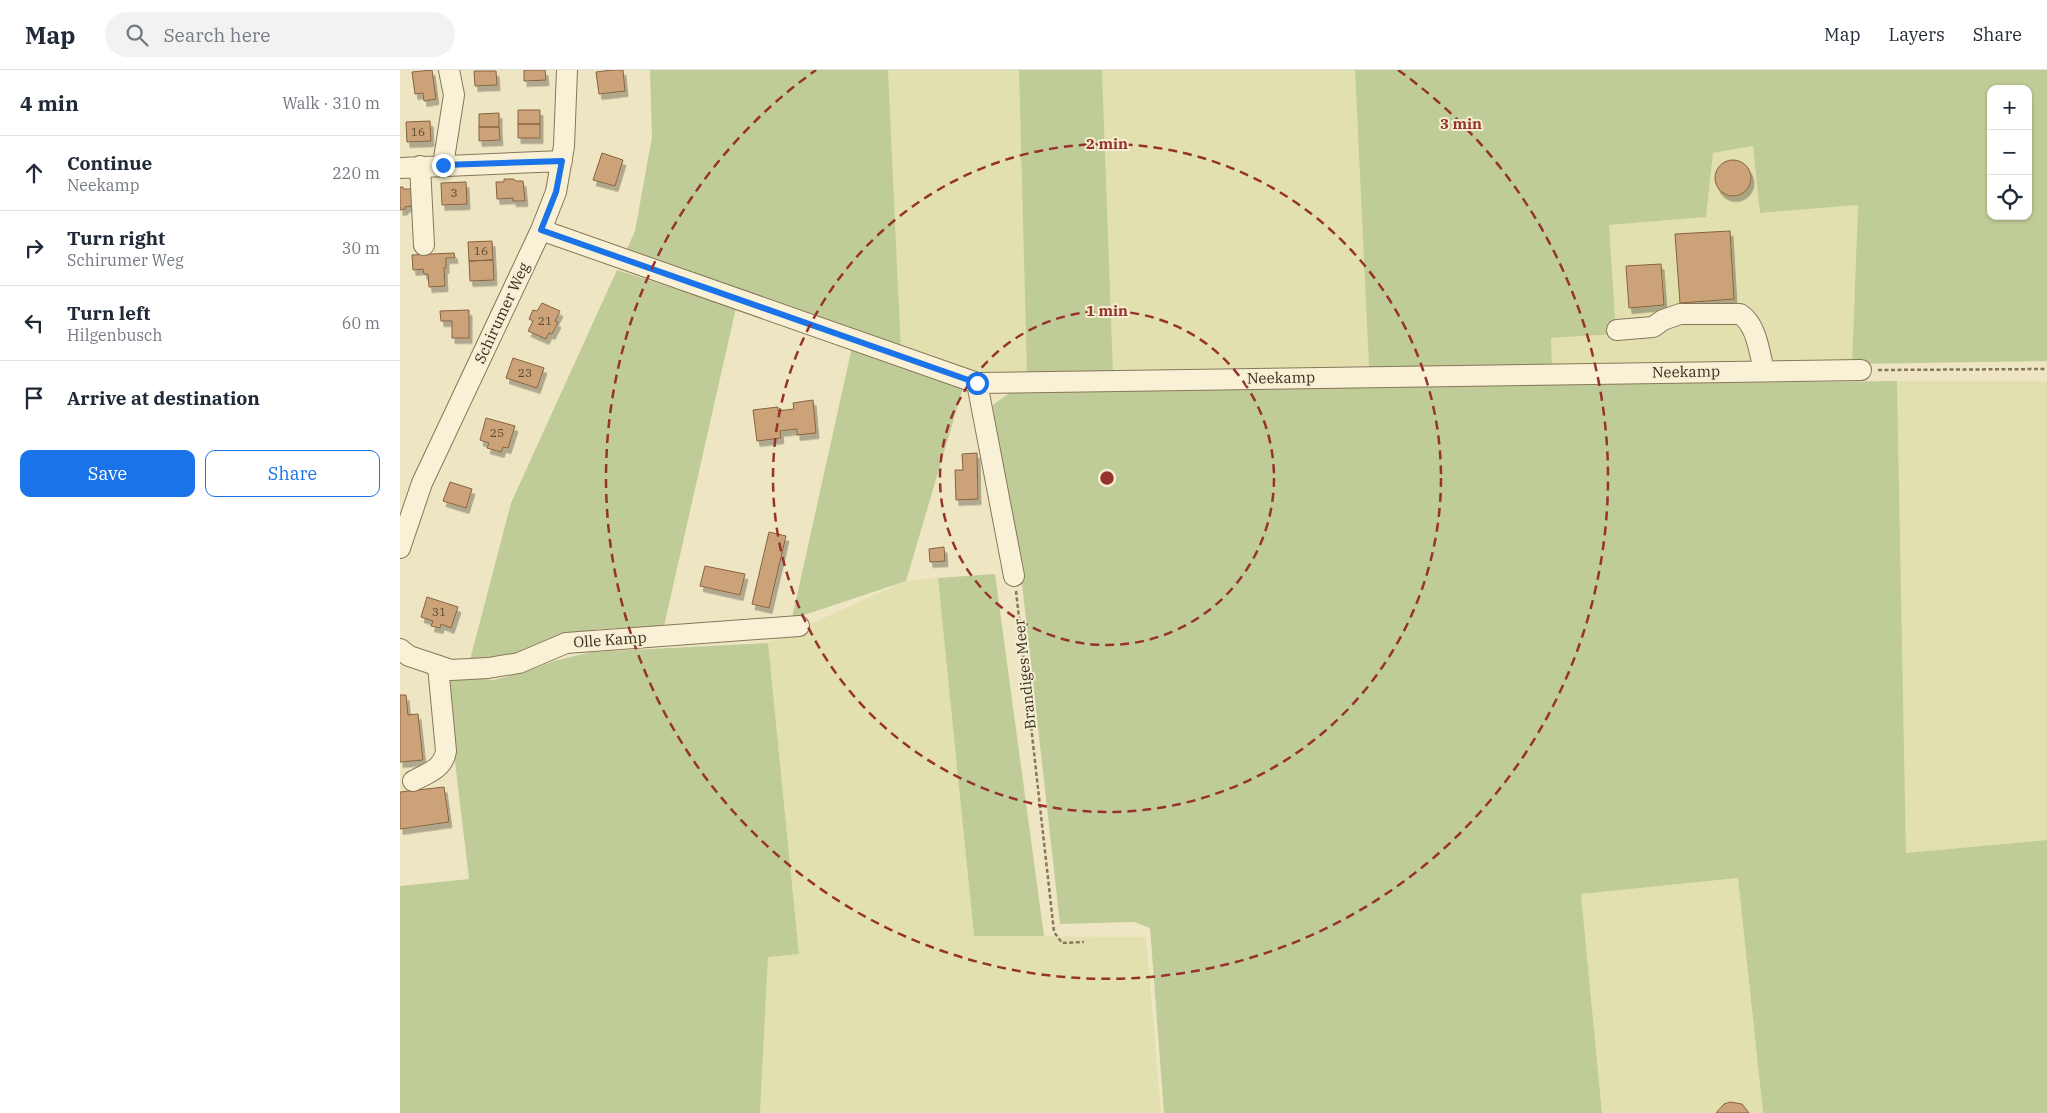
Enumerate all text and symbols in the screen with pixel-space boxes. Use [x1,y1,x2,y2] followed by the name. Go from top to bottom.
[105,12,455,57] search box
[25,19,75,51] text: Map
[123,21,151,49] icon: search
[163,23,270,47] text: Search here
[1824,23,1861,46] text: Map
[1889,23,1945,46] text: Layers
[1973,23,2022,46] text: Share
[1987,85,2032,220] map controls
[1987,85,2032,130] button: +
[20,89,79,117] text: 4 min
[282,93,380,113] text: Walk · 310 m
[1440,114,1482,133] text: 3 min
[411,124,425,139] house number: 16
[1987,130,2032,175] button: −
[1086,134,1128,153] text: 2 min
[67,151,152,175] text: Continue
[432,154,455,177] route end
[20,159,48,187] icon: ahead
[332,163,380,183] text: 220 m
[67,175,140,195] text: Neekamp
[1987,175,2032,220] button: locate
[450,185,458,200] house number: 3
[67,226,165,250] text: Turn right
[20,234,48,262] icon: right
[342,238,380,258] text: 30 m
[474,243,488,258] house number: 16
[67,250,184,270] text: Schirumer Weg
[470,259,533,366] street label: Schirumer Weg
[67,301,150,325] text: Turn left
[1086,301,1128,320] text: 1 min
[20,309,48,337] icon: left
[342,313,380,333] text: 60 m
[538,313,552,328] house number: 21
[67,325,162,345] text: Hilgenbusch
[1652,361,1720,382] street label: Neekamp
[518,365,532,380] house number: 23
[1247,367,1315,388] street label: Neekamp
[966,372,989,395] route start
[20,384,48,412] icon: arrive
[67,386,260,410] text: Arrive at destination
[490,425,504,440] house number: 25
[20,450,195,497] button: Save
[205,450,380,497] button: Share
[1098,469,1116,487] centre of rings
[432,604,446,619] house number: 31
[1009,617,1040,730] street label: Brandiges Meer
[573,627,647,652] street label: Olle Kamp

